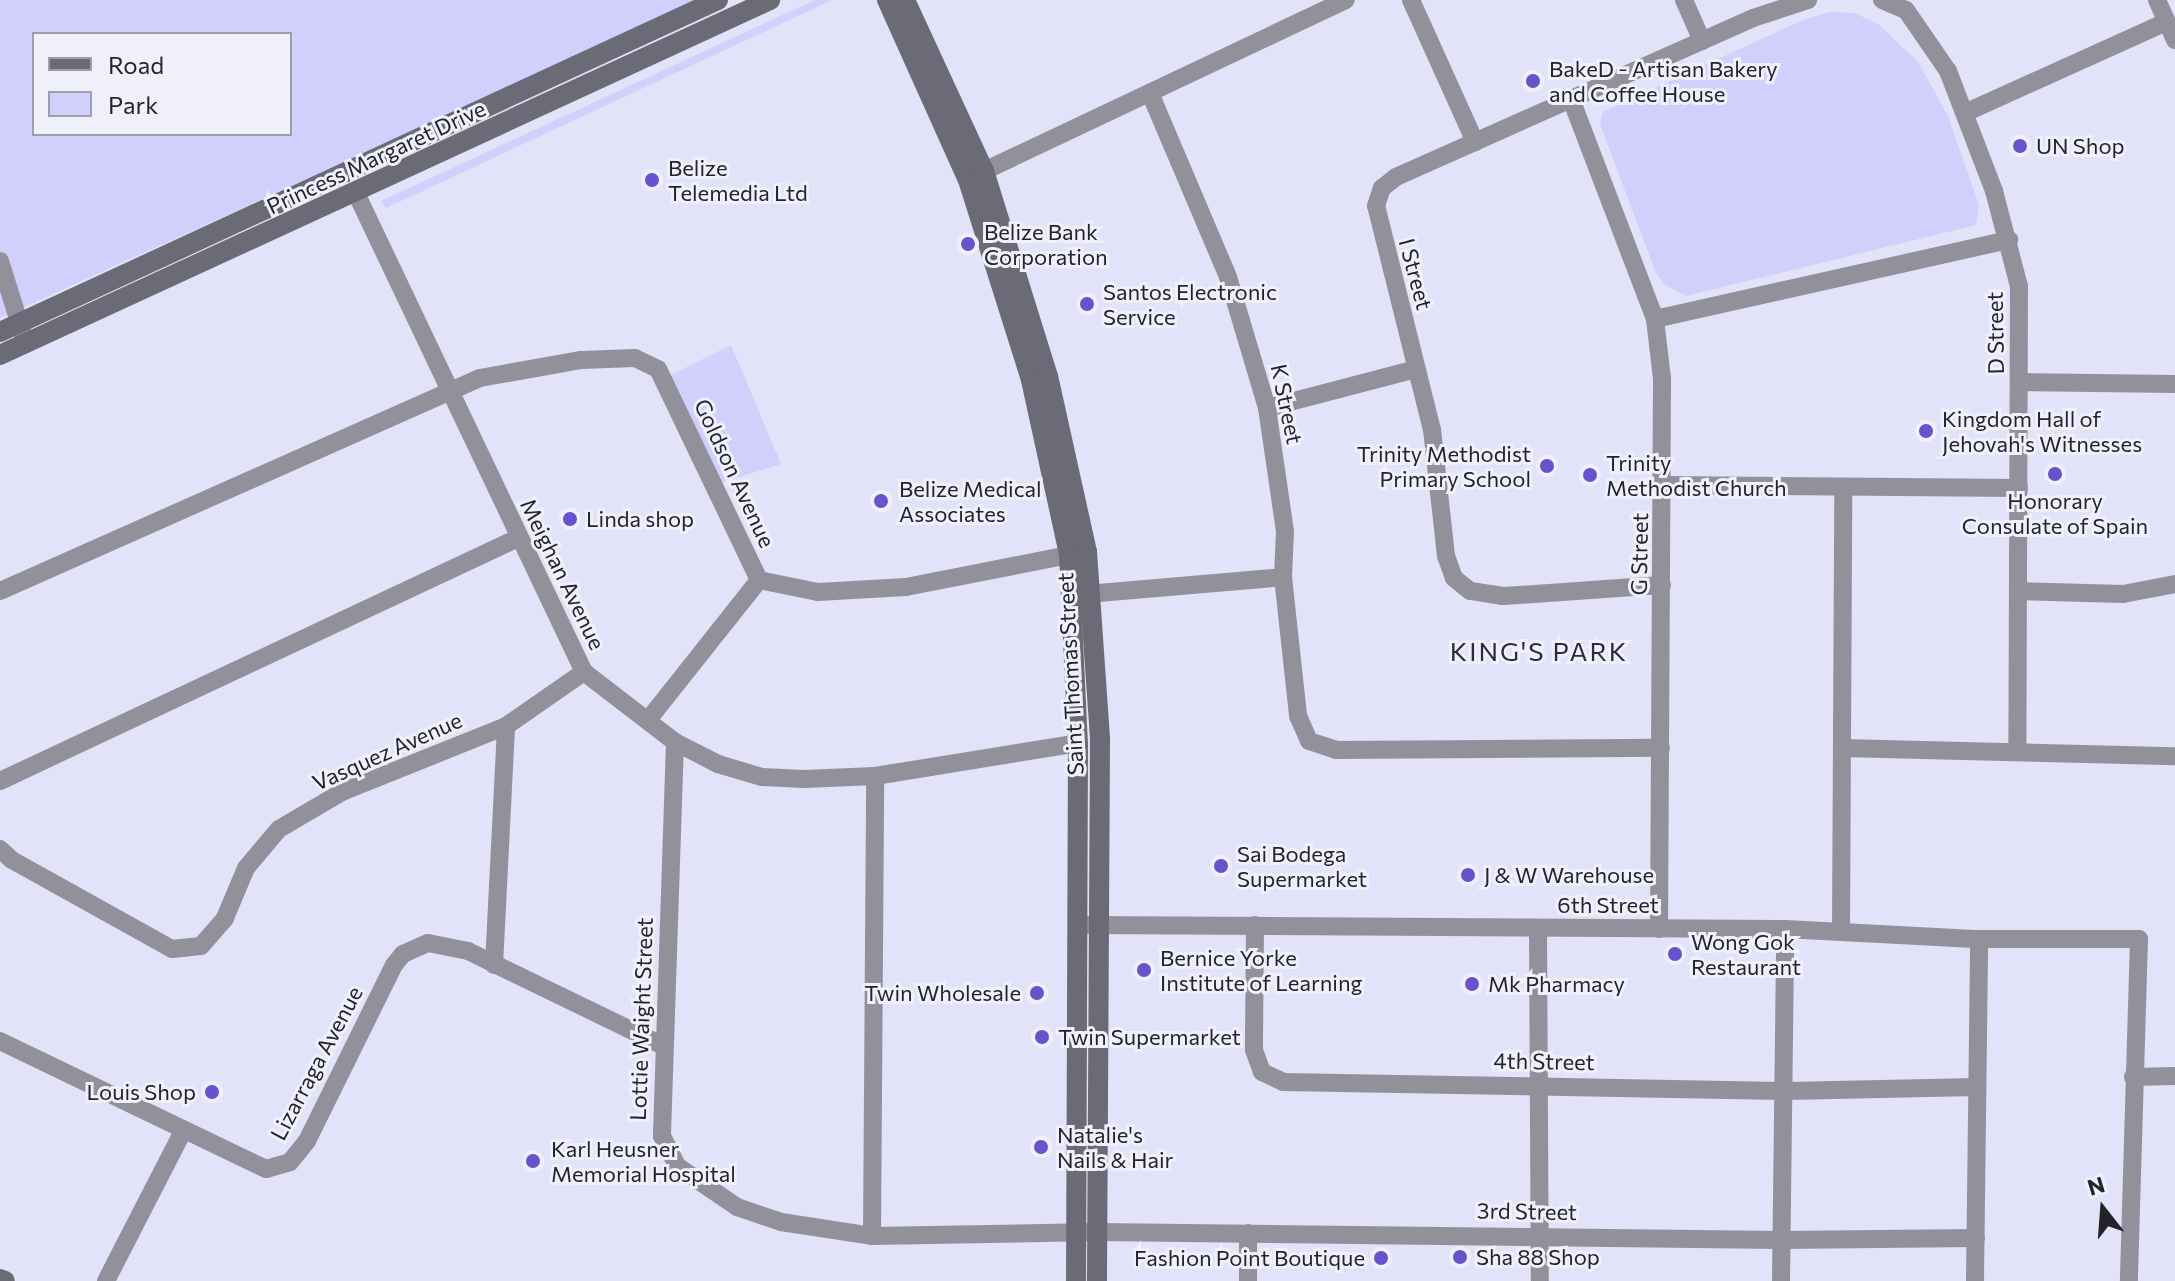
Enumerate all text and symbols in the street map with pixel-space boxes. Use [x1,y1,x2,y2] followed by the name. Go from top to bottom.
[32,32,292,136] legend
[108,50,164,79] text: Road
[1549,55,1778,106] place label: BakeD - Artisan Bakery and Coffee House
[1524,72,1542,90] marker: BakeD - Artisan Bakery and Coffee House
[108,90,158,119] text: Park
[262,95,490,219] street label: Princess Margaret Drive
[2036,133,2125,159] place label: UN Shop
[2011,137,2029,155] marker: UN Shop
[668,154,808,206] place label: Belize Telemedia Ltd
[643,171,661,189] marker: Belize Telemedia Ltd
[984,218,1108,270] place label: Belize Bank Corporation
[959,235,977,253] marker: Belize Bank Corporation
[1394,236,1438,312] street label: I Street
[1103,278,1277,330] place label: Santos Electronic Service
[1981,291,2009,375] street label: D Street
[1078,295,1096,313] marker: Santos Electronic Service
[1266,362,1308,446] street label: K Street
[689,395,781,551] street label: Goldson Avenue
[1942,405,2142,456] place label: Kingdom Hall of Jehovah's Witnesses
[1917,422,1935,440] marker: Kingdom Hall of Jehovah's Witnesses
[1357,440,1531,492] place label: Trinity Methodist Primary School
[1606,449,1787,500] place label: Trinity Methodist Church
[1538,457,1556,475] marker: Trinity Methodist Primary School
[2046,465,2064,483] marker: Honorary Consulate of Spain
[1581,466,1599,484] marker: Trinity Methodist Church
[899,475,1042,526] place label: Belize Medical Associates
[1962,487,2148,538] place label: Honorary Consulate of Spain
[870,490,892,512] marker: Belize Medical Associates
[515,494,611,654] street label: Meighan Avenue
[586,506,694,532] place label: Linda shop
[561,510,579,528] marker: Linda shop
[1625,513,1653,595] street label: G Street
[1052,572,1088,776] street label: Saint Thomas Street
[1450,635,1628,667] district label: KING'S PARK
[308,706,466,796] street label: Vasquez Avenue
[1237,840,1367,892] place label: Sai Bodega Supermarket
[1212,857,1230,875] marker: Sai Bodega Supermarket
[1484,862,1654,888] place label: J & W Warehouse
[1459,866,1477,884] marker: J & W Warehouse
[1557,892,1659,918] street label: 6th Street
[624,917,658,1121] street label: Lottie Waight Street
[1691,928,1801,980] place label: Wong Gok Restaurant
[1160,944,1363,996] place label: Bernice Yorke Institute of Learning
[1666,945,1684,963] marker: Wong Gok Restaurant
[1135,961,1153,979] marker: Bernice Yorke Institute of Learning
[1488,971,1625,997] place label: Mk Pharmacy
[1463,975,1481,993] marker: Mk Pharmacy
[864,980,1021,1006] place label: Twin Wholesale
[264,982,368,1144] street label: Lizarraga Avenue
[1028,984,1046,1002] marker: Twin Wholesale
[1058,1024,1241,1050] place label: Twin Supermarket
[1033,1028,1051,1046] marker: Twin Supermarket
[1493,1047,1595,1075] street label: 4th Street
[86,1079,196,1105] place label: Louis Shop
[203,1083,221,1101] marker: Louis Shop
[1057,1121,1173,1172] place label: Natalie's Nails & Hair
[551,1135,736,1186] place label: Karl Heusner Memorial Hospital
[1032,1138,1050,1156] marker: Natalie's Nails & Hair
[522,1150,544,1172] marker: Karl Heusner Memorial Hospital
[2063,1169,2143,1249] north arrow
[2084,1170,2108,1201] text: N
[1477,1197,1577,1225] street label: 3rd Street
[1476,1244,1600,1270] place label: Sha 88 Shop
[1134,1245,1365,1271] place label: Fashion Point Boutique
[1451,1248,1469,1266] marker: Sha 88 Shop
[1372,1249,1390,1267] marker: Fashion Point Boutique

